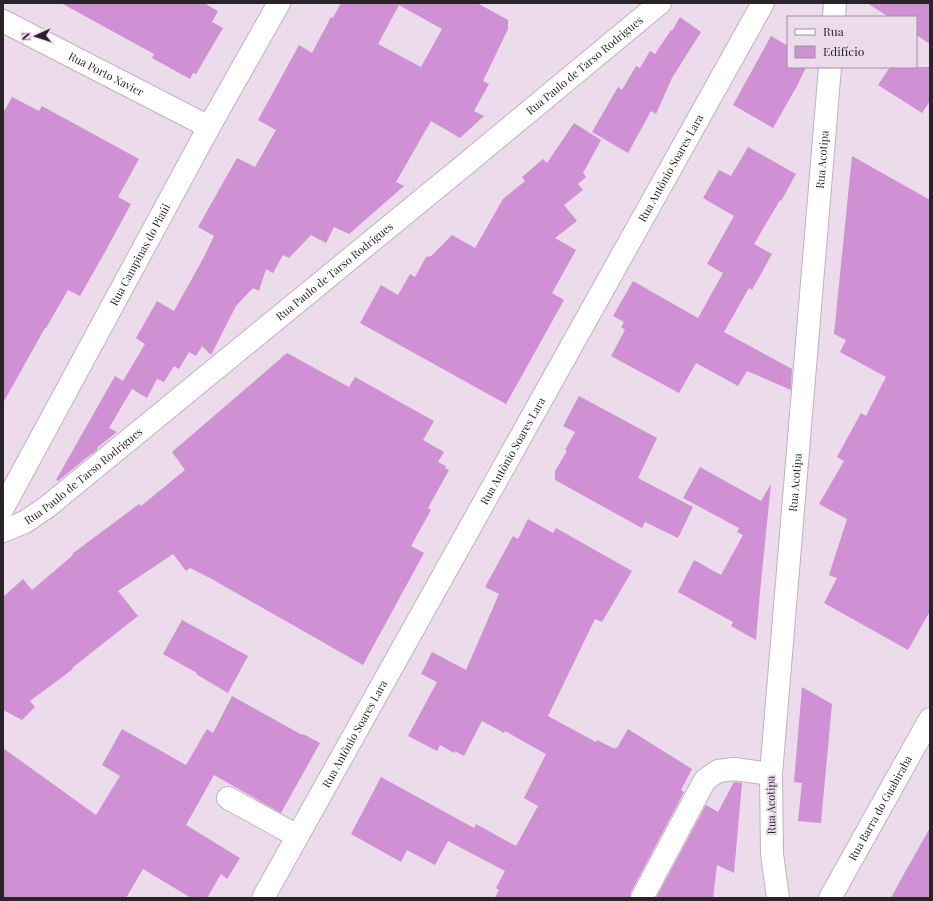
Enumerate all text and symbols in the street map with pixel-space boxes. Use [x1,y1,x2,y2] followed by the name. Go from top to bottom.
[523,12,646,118] street label: Rua Paulo de Tarso Rodrigues
[16,16,56,56] north arrow
[787,16,917,68] legend
[823,23,844,39] text: Rua
[18,32,33,41] text: N
[823,43,865,59] text: Edifício
[66,48,147,99] street label: Rua Porto Xavier
[634,111,707,224] street label: Rua Antônio Soares Lara
[812,129,832,189] street label: Rua Acotipa
[106,201,173,308] street label: Rua Campinas do Piaúi
[272,219,396,324] street label: Rua Paulo de Tarso Rodrigues
[476,394,549,507] street label: Rua Antônio Soares Lara
[21,424,145,527] street label: Rua Paulo de Tarso Rodrigues
[785,452,805,512] street label: Rua Acotipa
[318,677,391,790] street label: Rua Antônio Soares Lara
[844,752,915,863] street label: Rua Barra do Guabiraba
[762,775,779,834] street label: Rua Acotipa

